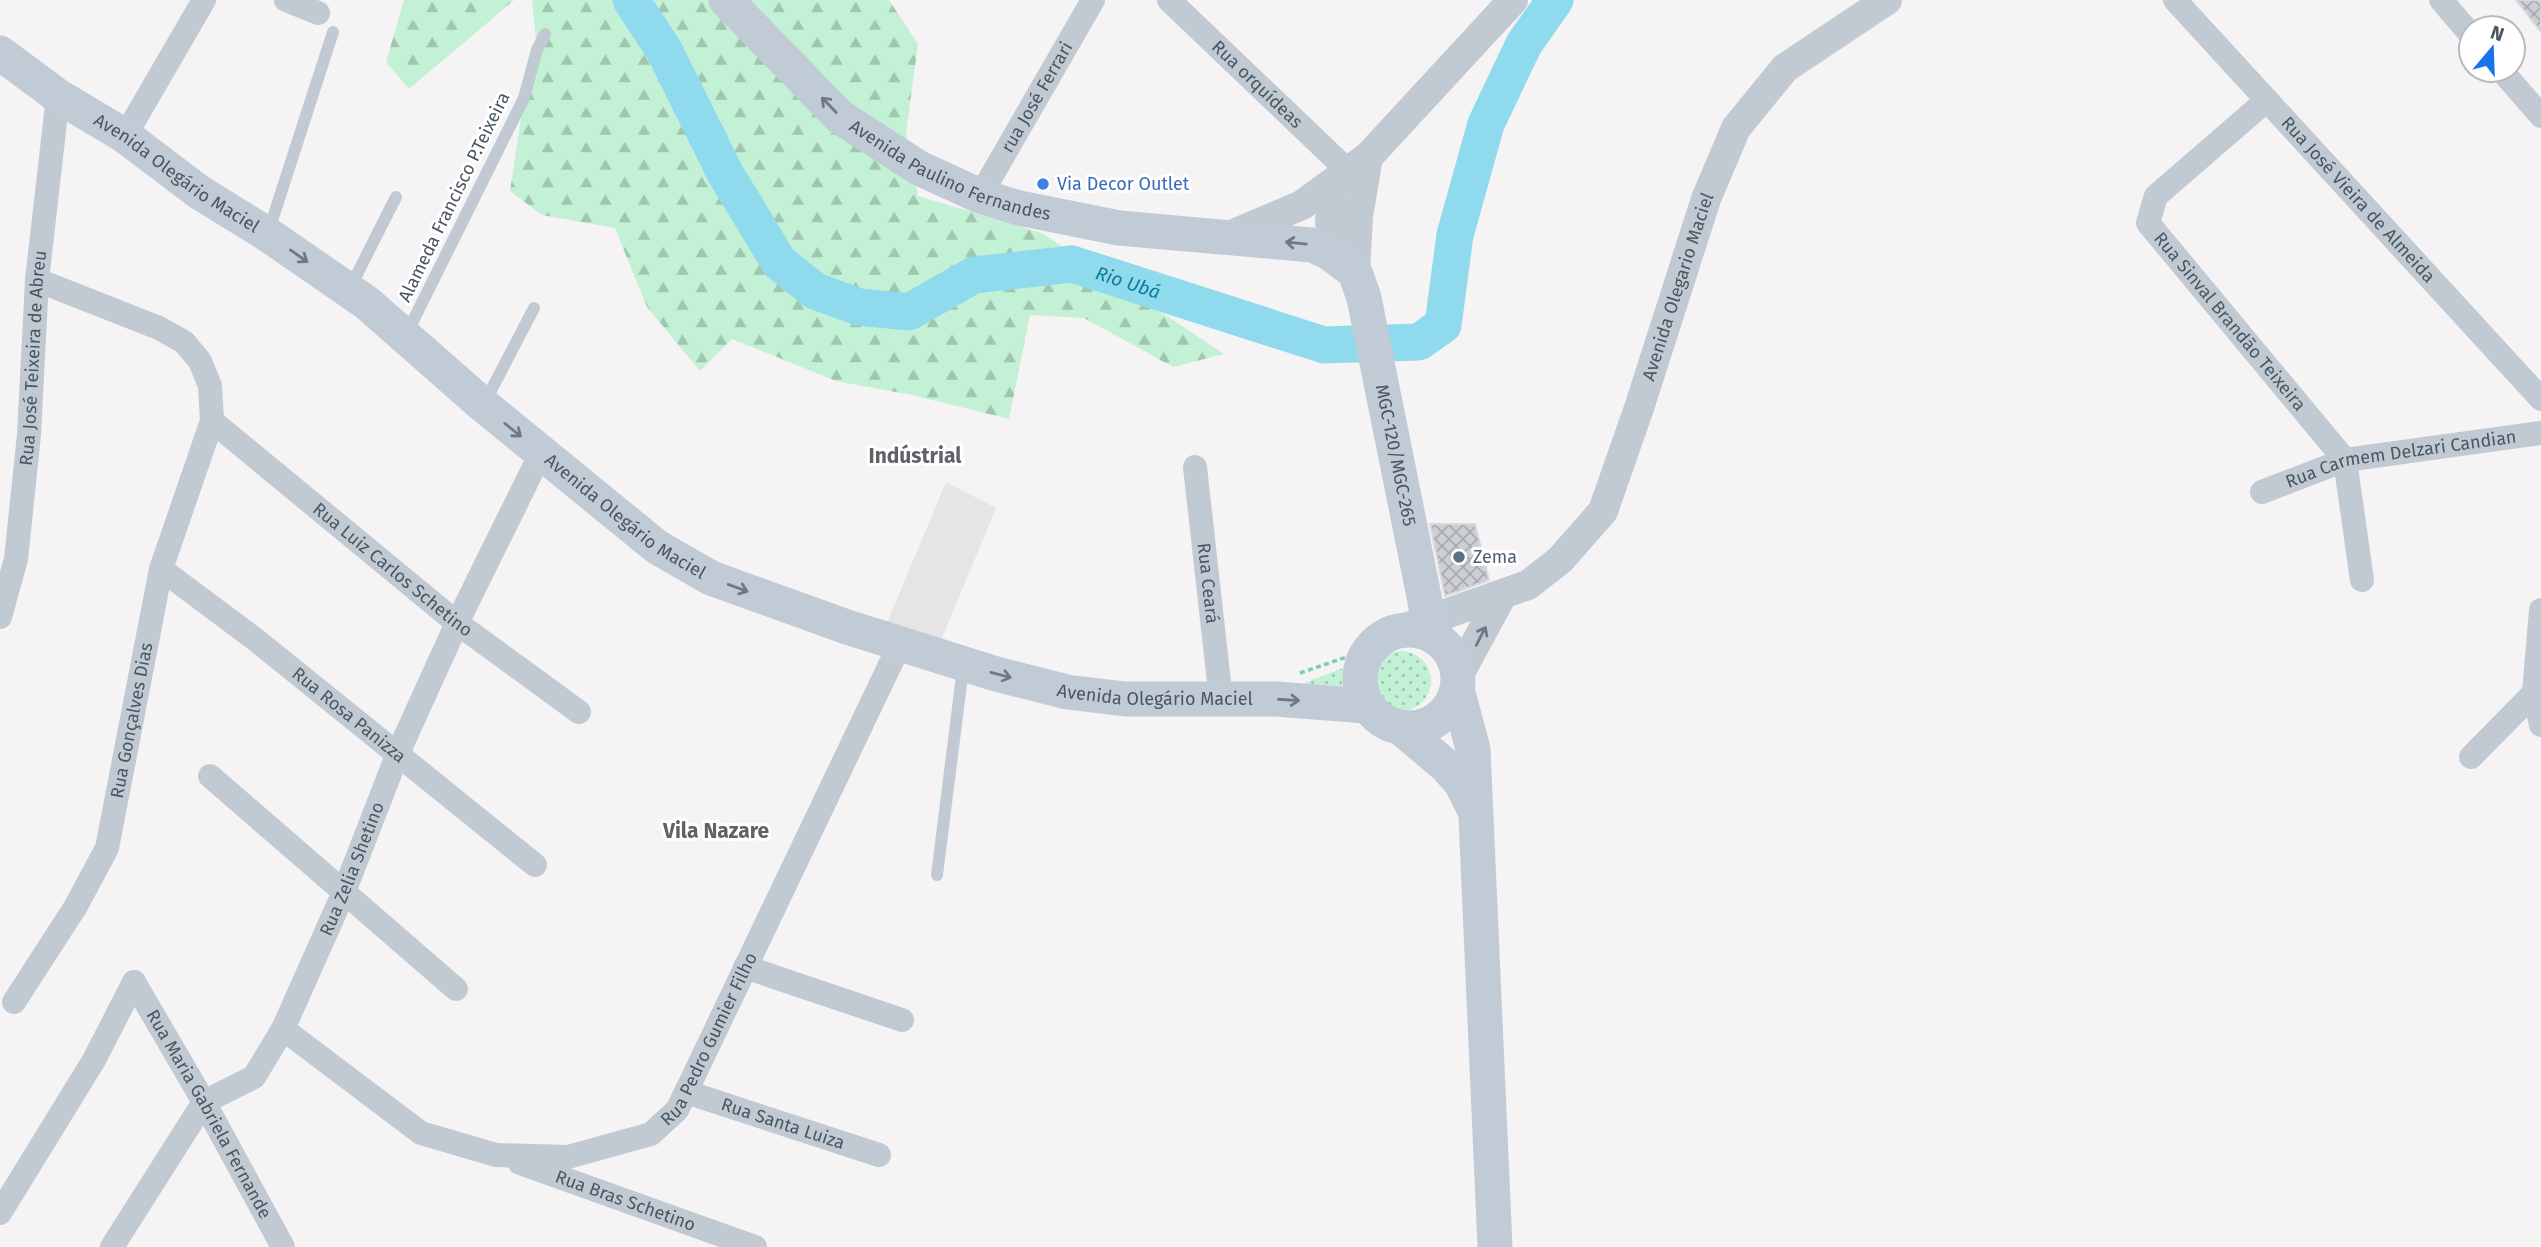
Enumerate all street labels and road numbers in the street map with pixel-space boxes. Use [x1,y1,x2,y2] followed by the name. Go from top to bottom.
[1207,36,1307,133] street label: Rua orquídeas
[996,38,1077,157] street label: rua José Ferrari
[394,89,514,305] street label: Alameda Francisco P.Teixeira
[90,109,264,238] street label: Avenida Olegário Maciel
[2276,112,2440,287] street label: Rua José Vieira de Almeida
[845,115,1053,225] street label: Avenida Paulino Fernandes
[1637,189,1718,383] street label: Avenida Olegario Maciel
[2149,228,2311,415] street label: Rua Sinval Brandão Teixeira
[15,249,51,467] street label: Rua José Teixeira de Abreu
[1371,382,1421,528] street label: MGC-120/MGC-265
[2282,426,2518,493] street label: Rua Carmem Delzari Candian
[540,449,710,584] street label: Avenida Olegário Maciel
[308,498,477,642] street label: Rua Luiz Carlos Schetino
[1193,542,1223,625] street label: Rua Ceará
[106,641,158,800] street label: Rua Gonçalves Dias
[288,662,410,767] street label: Rua Rosa Panizza
[1055,679,1253,710] street label: Avenida Olegário Maciel
[315,799,389,939] street label: Rua Zelia Shetino
[656,949,762,1131] street label: Rua Pedro Gumier Filho
[142,1006,276,1223] street label: Rua Maria Gabriela Fernande
[718,1093,848,1154] street label: Rua Santa Luiza
[552,1166,699,1236] street label: Rua Bras Schetino

